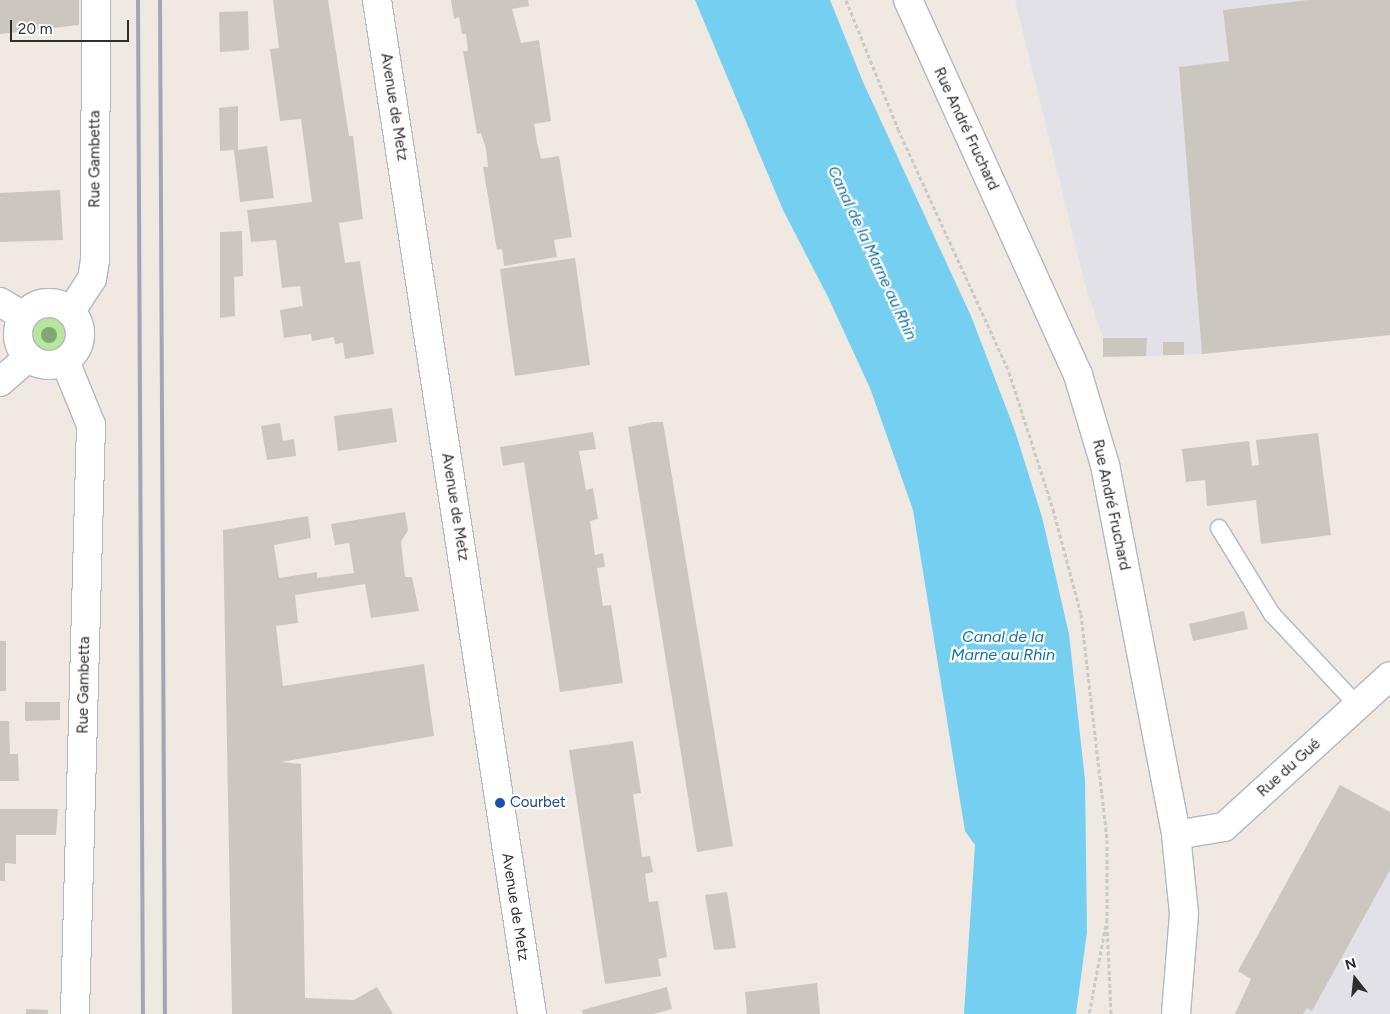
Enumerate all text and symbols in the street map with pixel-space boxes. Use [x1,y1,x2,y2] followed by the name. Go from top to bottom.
[12,10,131,42] scale bar
[18,20,52,38] text: 20 m
[377,52,411,162] street label: Avenue de Metz
[930,65,1002,193] street label: Rue André Fruchard
[86,110,104,208] street label: Rue Gambetta
[823,163,921,343] water label: Canal de la Marne au Rhin
[1088,438,1134,572] street label: Rue André Fruchard
[438,452,472,562] street label: Avenue de Metz
[951,627,1055,665] water label: Canal de la Marne au Rhin
[74,636,94,734] street label: Rue Gambetta
[1254,735,1324,801] street label: Rue du Gué
[510,794,566,812] place label: Courbet
[494,797,506,809] marker: Courbet
[498,852,532,962] street label: Avenue de Metz
[1330,954,1380,1004] north arrow
[1343,954,1358,974] text: N

